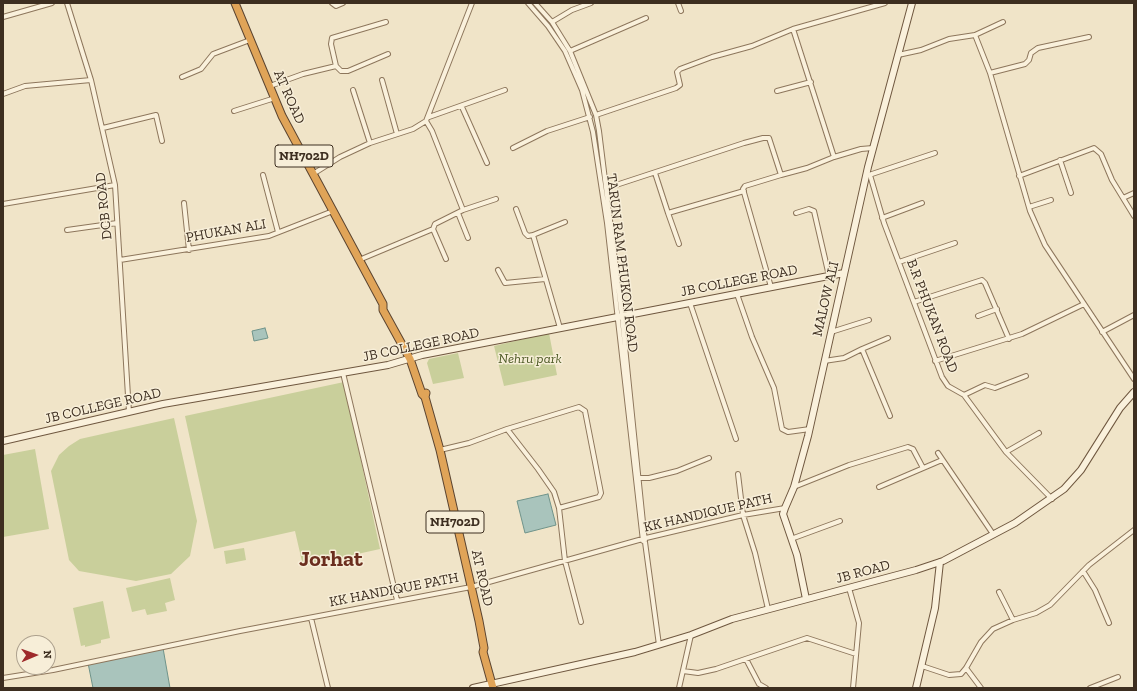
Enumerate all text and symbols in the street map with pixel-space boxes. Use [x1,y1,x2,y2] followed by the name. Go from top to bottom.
[270,67,308,127] street label: AT ROAD
[275,145,333,167] road number: NH702D
[92,171,116,241] street label: DCB ROAD
[603,173,641,353] street label: TARUN RAM PHUKON ROAD
[184,216,268,246] street label: PHUKAN ALI
[903,257,961,375] street label: B.R PHUKAN ROAD
[809,260,843,338] street label: MALOW ALI
[679,261,799,301] street label: JB COLLEGE ROAD
[361,324,481,366] street label: JB COLLEGE ROAD
[498,351,562,367] park label: Nehru park
[43,384,163,428] street label: JB COLLEGE ROAD
[642,490,774,536] street label: KK HANDIQUE PATH
[426,511,484,533] road number: NH702D
[299,547,363,573] district label: Jorhat
[467,548,497,608] street label: AT ROAD
[834,557,892,587] street label: JB ROAD
[328,569,460,611] street label: KK HANDIQUE PATH
[16,635,56,675] north arrow
[41,650,54,659] text: N

